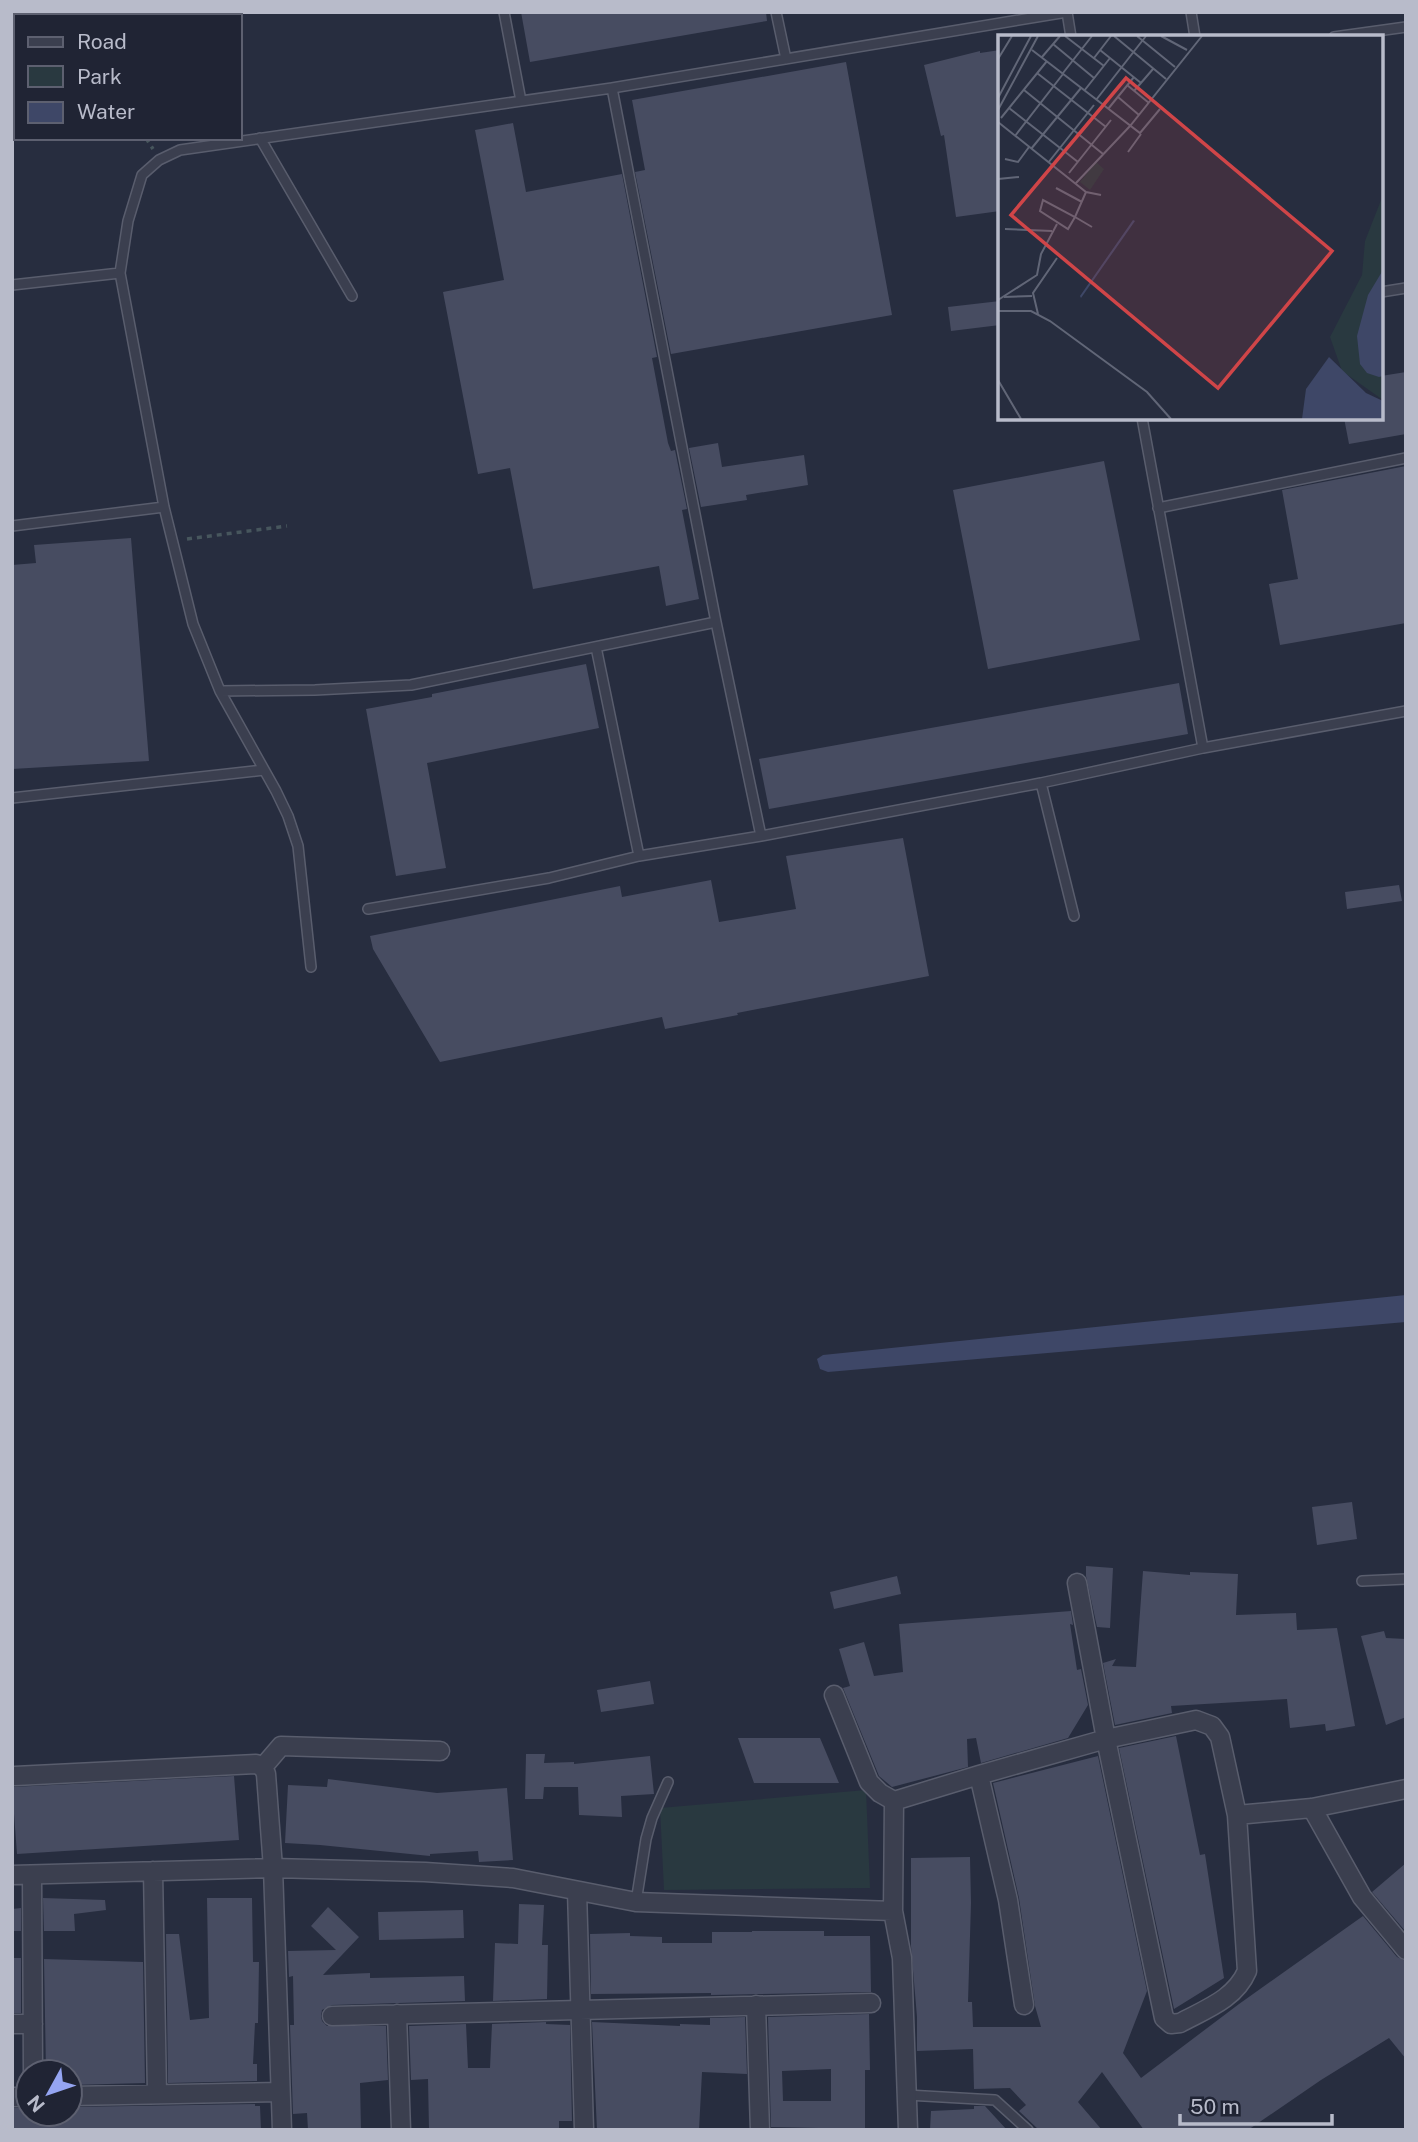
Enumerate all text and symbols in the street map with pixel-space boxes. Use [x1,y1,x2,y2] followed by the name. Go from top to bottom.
[14,14,242,140] legend
[77,29,127,54] text: Road
[998,35,1383,420] inset map
[77,64,122,89] text: Park
[77,99,135,124] text: Water
[14,2058,84,2128] north arrow
[1180,2082,1332,2126] scale bar
[23,2091,49,2117] text: N
[1190,2094,1240,2119] text: 50 m

